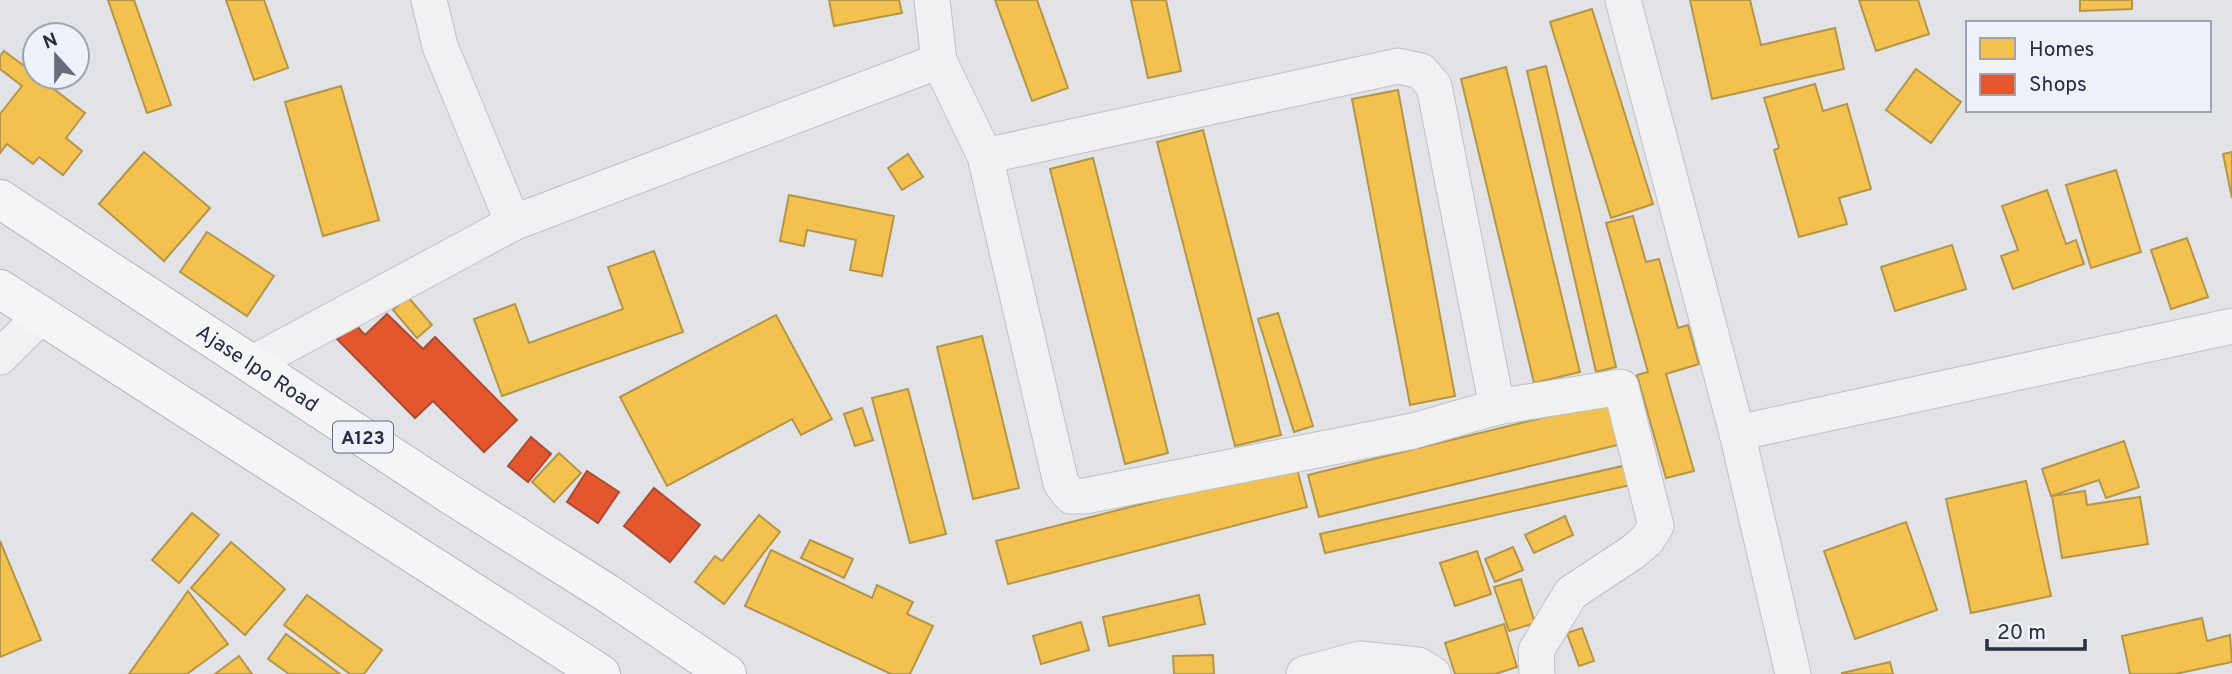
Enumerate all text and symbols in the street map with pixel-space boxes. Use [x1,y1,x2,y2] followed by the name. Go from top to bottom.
[21,21,91,91] north arrow
[1966,21,2211,112] legend
[40,28,61,56] text: N
[2029,37,2094,64] text: Homes
[2029,72,2087,99] text: Shops
[190,319,323,419] street label: Ajase Ipo Road
[333,422,393,452] road number: A123
[1987,608,2085,652] scale bar
[1997,620,2046,647] text: 20 m

